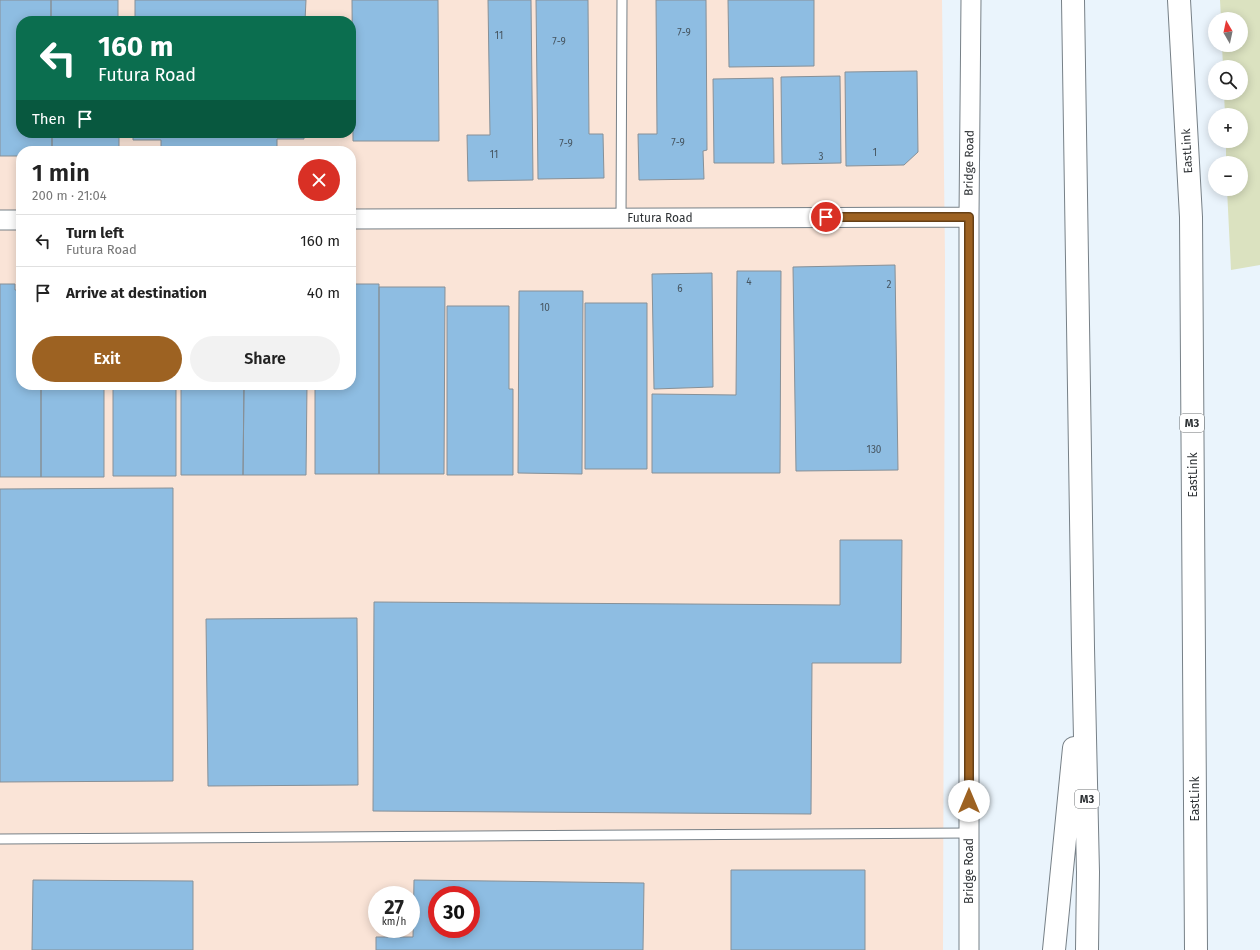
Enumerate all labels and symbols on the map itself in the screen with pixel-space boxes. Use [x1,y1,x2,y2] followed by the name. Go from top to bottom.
[1208,12,1248,52] north arrow
[677,27,691,39] house number: 7-9
[495,30,503,42] house number: 11
[552,36,566,48] house number: 7-9
[1179,127,1195,174] street label: EastLink
[961,130,977,196] street label: Bridge Road
[671,137,685,149] house number: 7-9
[559,138,573,150] house number: 7-9
[873,147,877,159] house number: 1
[490,149,498,161] house number: 11
[819,151,824,163] house number: 3
[809,200,843,234] pin
[627,211,693,225] street label: Futura Road
[746,276,752,288] house number: 4
[887,279,892,291] house number: 2
[677,283,683,295] house number: 6
[540,302,550,314] house number: 10
[1180,414,1204,432] road number: M3
[867,444,882,456] house number: 130
[1186,452,1200,498] street label: EastLink
[1188,776,1202,822] street label: EastLink
[948,780,990,822] position arrow
[1075,790,1099,808] road number: M3
[962,838,976,904] street label: Bridge Road
[428,886,480,938] speed limit sign: 30

